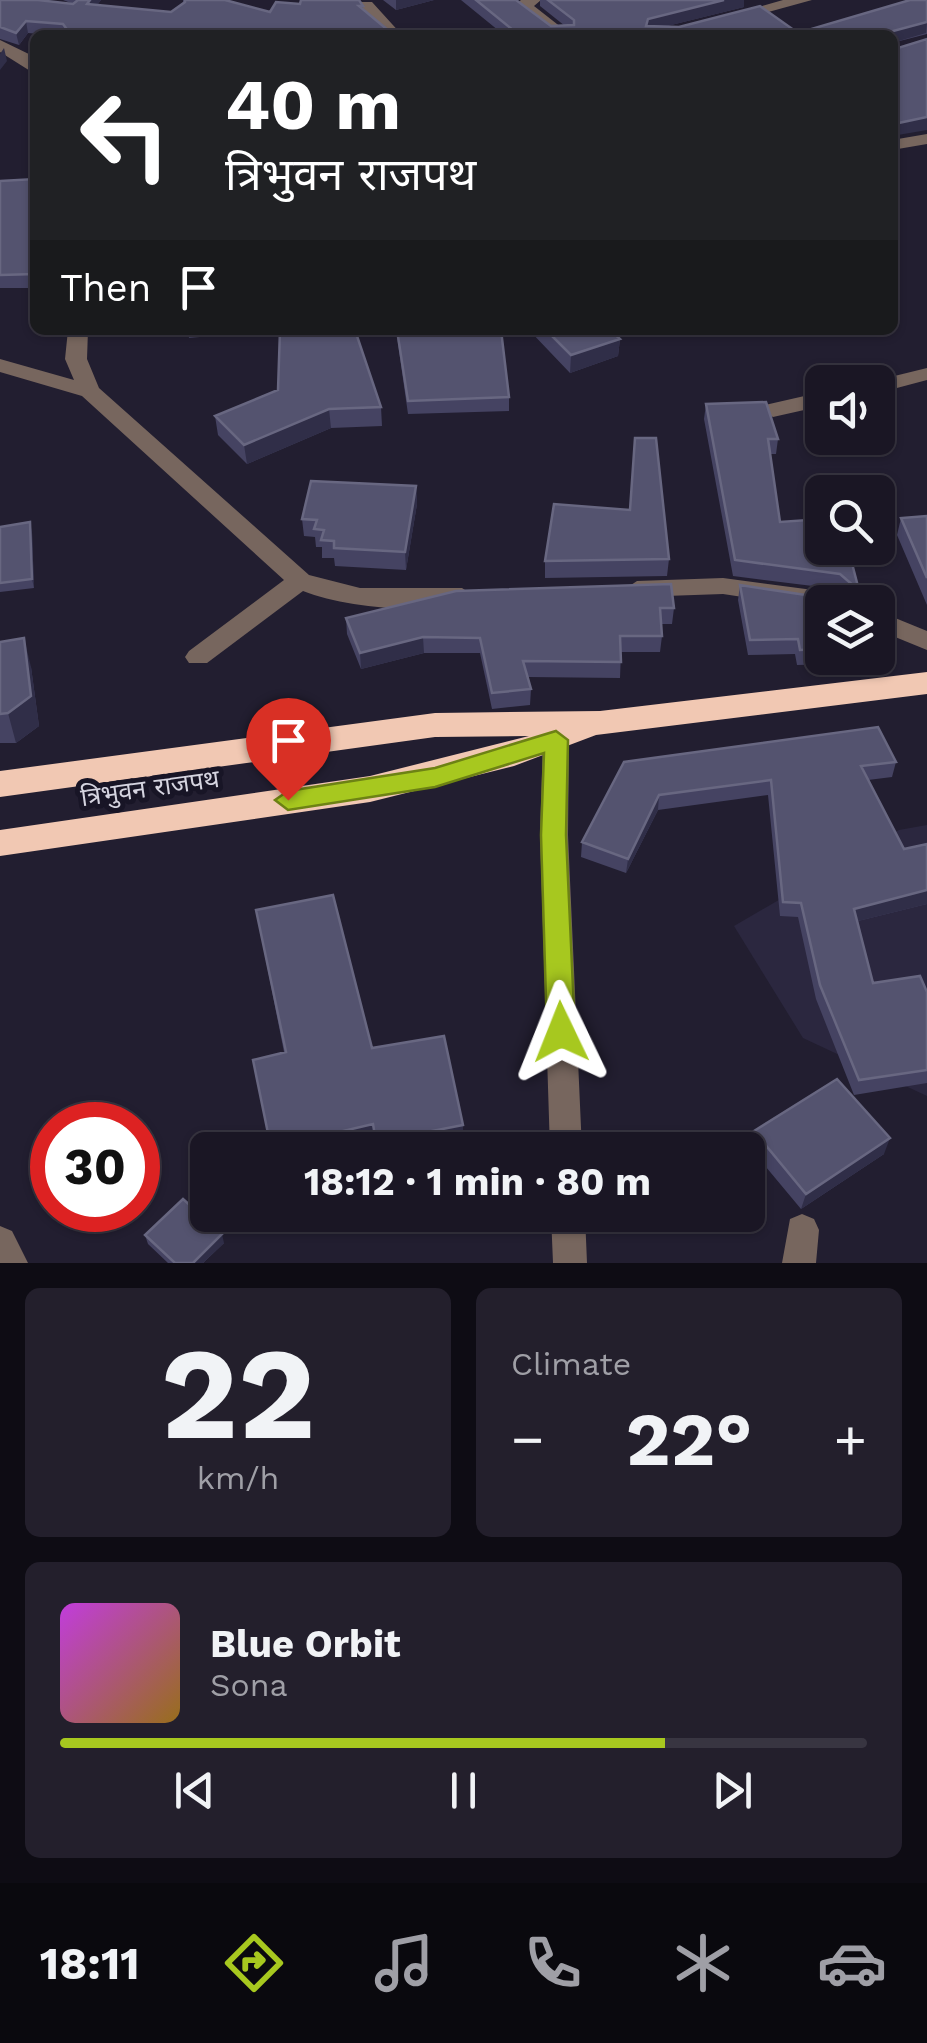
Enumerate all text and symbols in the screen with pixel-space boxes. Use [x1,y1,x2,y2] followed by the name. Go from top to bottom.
[225,64,401,146] text: 40 m
[60,70,190,200] icon: left
[225,148,476,201] text: त्रिभुवन राजपथ
[171,260,226,315] icon: arrive
[60,266,151,310] text: Then
[805,365,895,675] map controls
[805,365,895,455] button: sound
[805,475,895,565] button: search
[805,585,895,675] button: layers
[246,698,331,801] pin
[261,713,316,768] icon: arrive
[79,764,222,813] street label: त्रिभुवन राजपथ
[509,980,613,1084] position arrow
[30,1102,160,1232] speed limit sign: 30
[304,1160,651,1204] text: 18:12 · 1 min · 80 m
[161,1317,315,1470] text: 22
[511,1345,631,1383] text: Climate
[626,1395,752,1483] text: 22°
[511,1407,544,1471] text: −
[834,1407,867,1471] text: +
[197,1459,279,1497] text: km/h
[210,1622,401,1666] text: Blue Orbit
[210,1666,288,1704] text: Sona
[167,1763,222,1818] icon: previous
[436,1763,491,1818] icon: pause
[705,1763,760,1818] icon: next
[219,1928,289,1998] icon: directions
[369,1928,439,1998] icon: music
[518,1928,588,1998] icon: phone
[668,1928,738,1998] icon: climate
[817,1928,887,1998] icon: car
[40,1937,140,1990] text: 18:11

